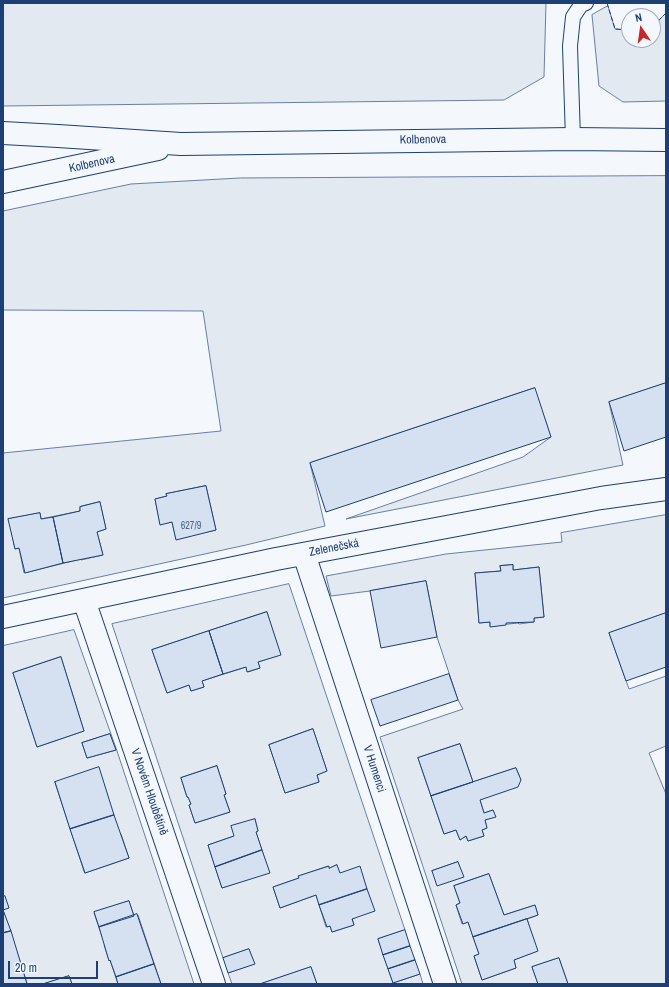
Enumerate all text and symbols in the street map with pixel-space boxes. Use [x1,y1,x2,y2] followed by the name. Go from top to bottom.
[621,8,661,48] north arrow
[634,10,643,25] text: N
[400,132,446,148] street label: Kolbenova
[68,152,116,176] street label: Kolbenova
[181,520,201,532] house number: 627/9
[308,536,360,560] street label: Zelenečská
[360,744,388,794] street label: V Humenci
[127,747,171,837] street label: V Novém Hloubětíně
[10,953,100,979] scale bar
[15,960,37,976] text: 20 m

